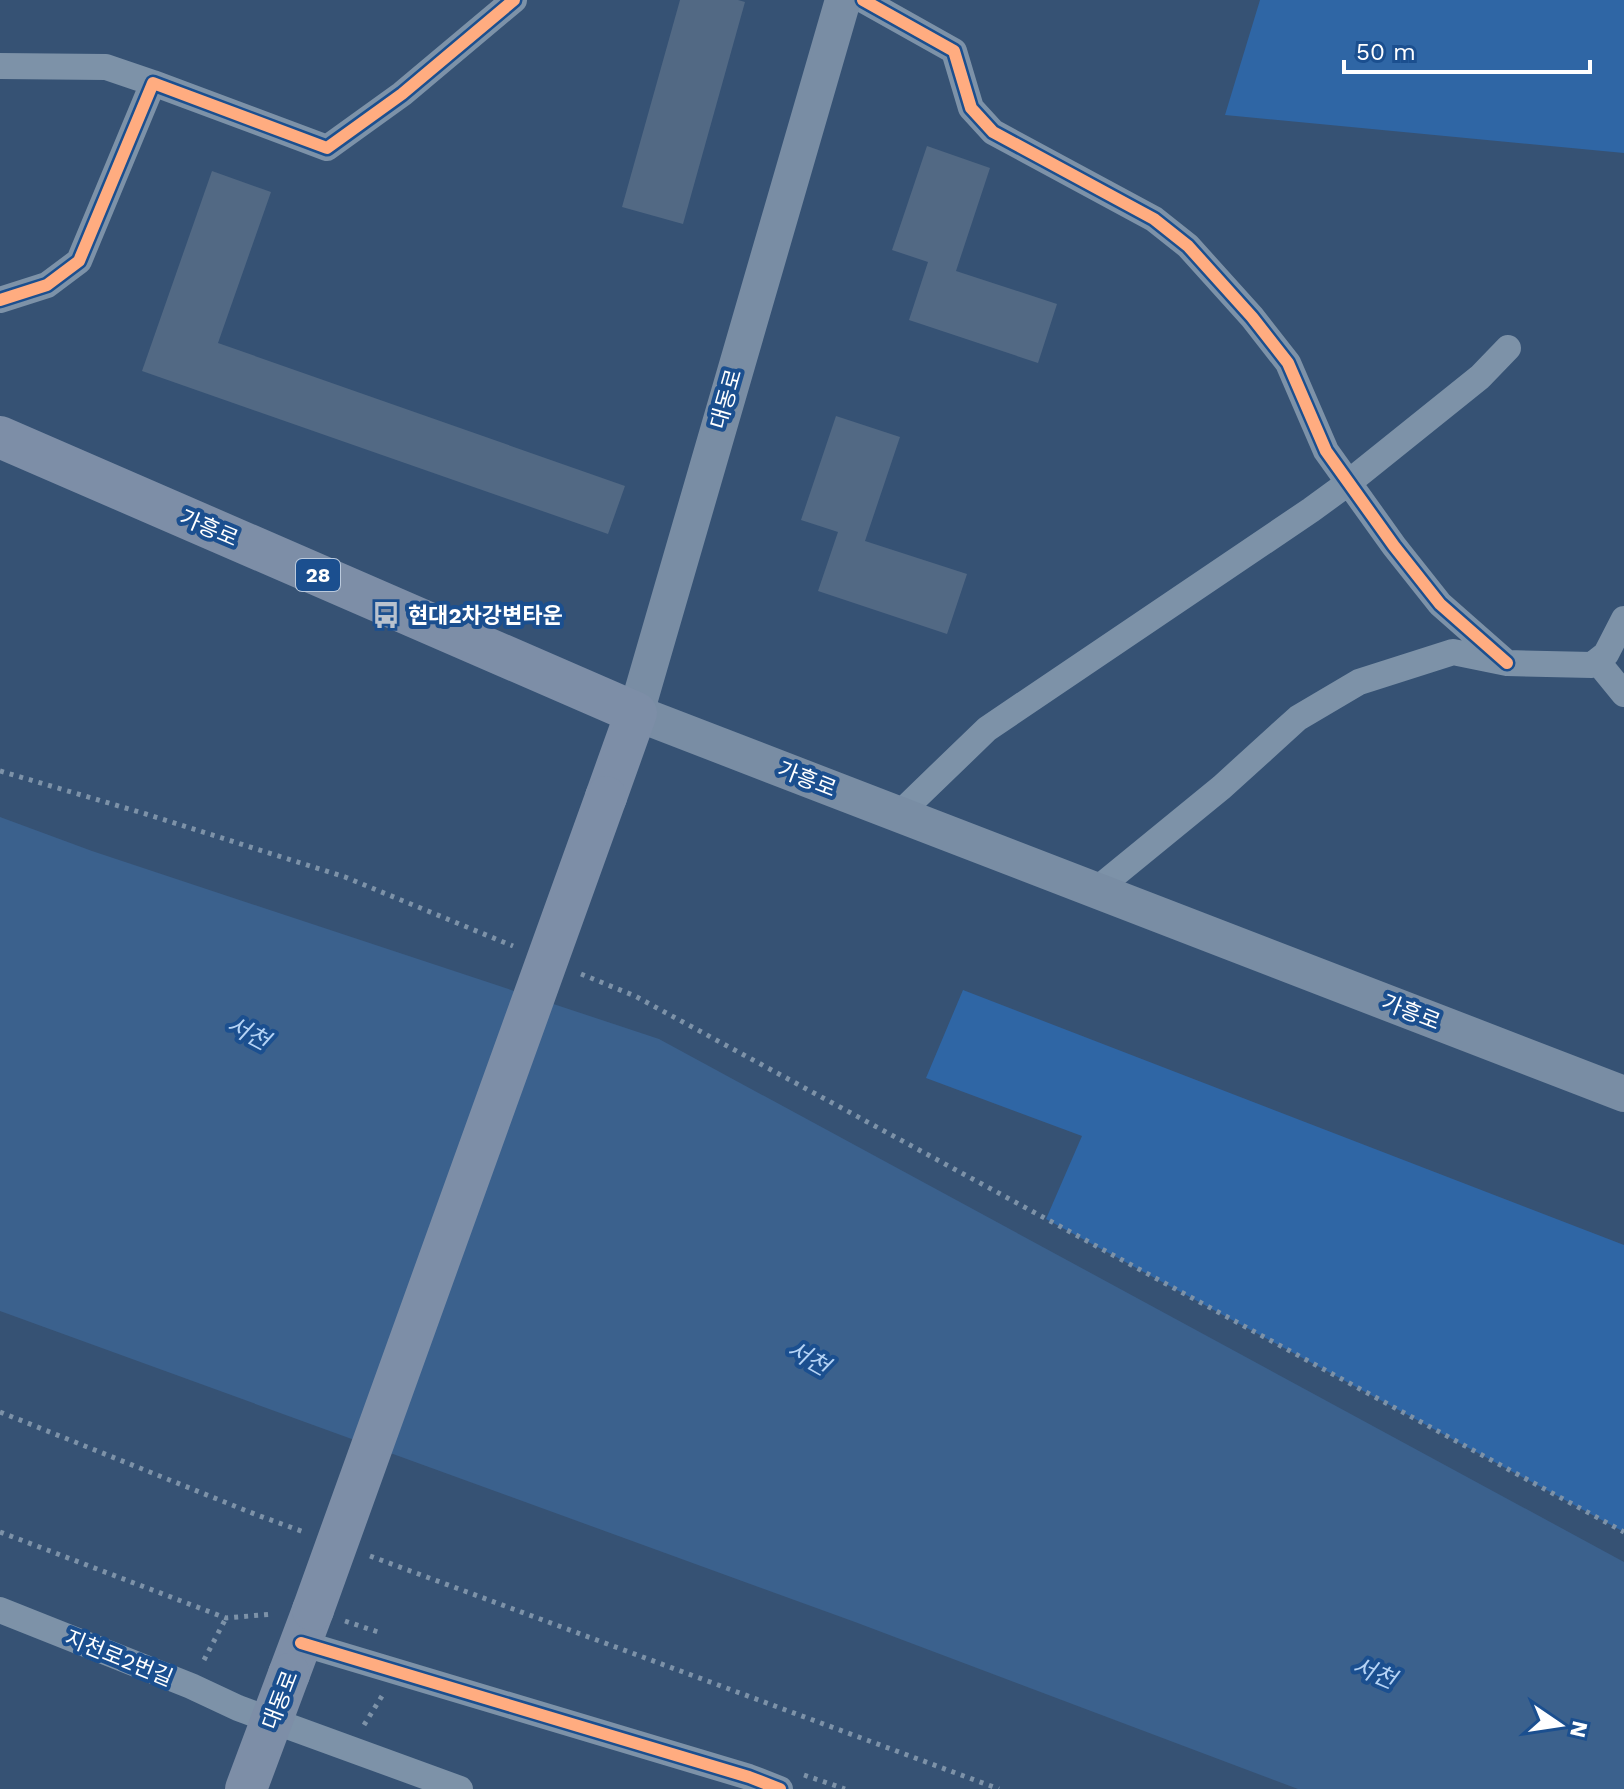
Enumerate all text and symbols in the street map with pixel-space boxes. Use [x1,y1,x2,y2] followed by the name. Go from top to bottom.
[1344,24,1590,74] scale bar
[1356,38,1416,66] text: 50 m
[706,366,746,432] street label: 대동로
[176,505,242,551] street label: 가흥로
[296,559,340,591] road number: 28
[371,600,401,630] bus stop icon: 현대2차강변타운
[408,603,563,628] place label: 현대2차강변타운
[774,756,840,802] street label: 가흥로
[1378,989,1444,1035] street label: 가흥로
[222,1010,277,1057] water label: 서천
[782,1335,837,1383] water label: 서천
[61,1625,177,1691] street label: 지천로2번길
[1348,1651,1402,1696] water label: 서천
[257,1667,303,1733] street label: 대동로
[1520,1685,1600,1765] north arrow
[1565,1719,1593,1740] text: N

